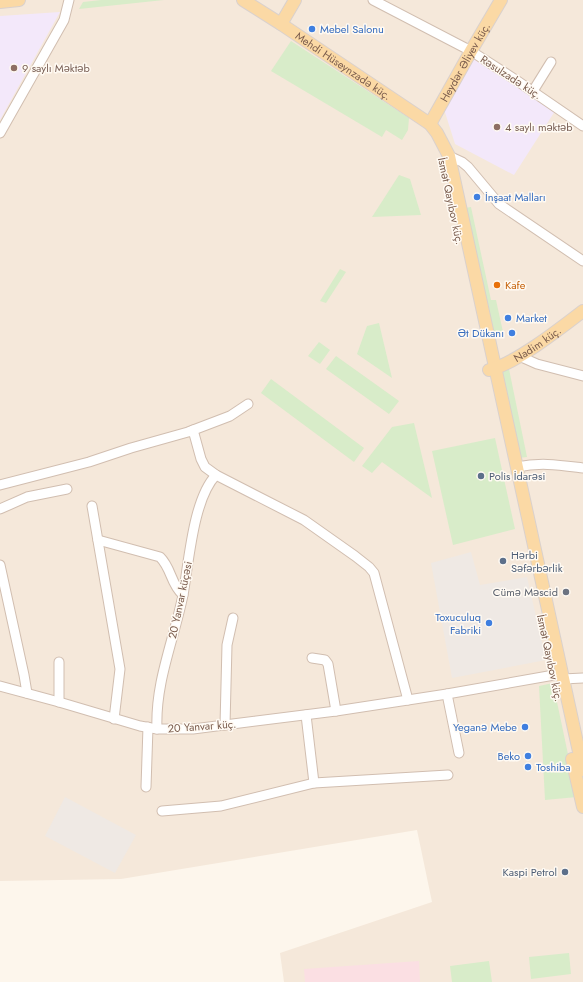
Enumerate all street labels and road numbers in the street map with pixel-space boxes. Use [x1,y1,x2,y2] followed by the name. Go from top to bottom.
[436,20,494,105] street label: Heydər Əliyev küç.
[292,28,394,104] street label: Mehdi Hüseynzadə küç.
[477,51,545,103] street label: Rəsulzadə küç.
[434,156,468,246] street label: İsmət Qayıbov küç.
[510,322,564,366] street label: Nadim küç.
[164,560,196,640] street label: 20 Yanvar küçəsi
[533,613,567,703] street label: İsmət Qayıbov küç.
[167,716,237,736] street label: 20 Yanvar küç.

